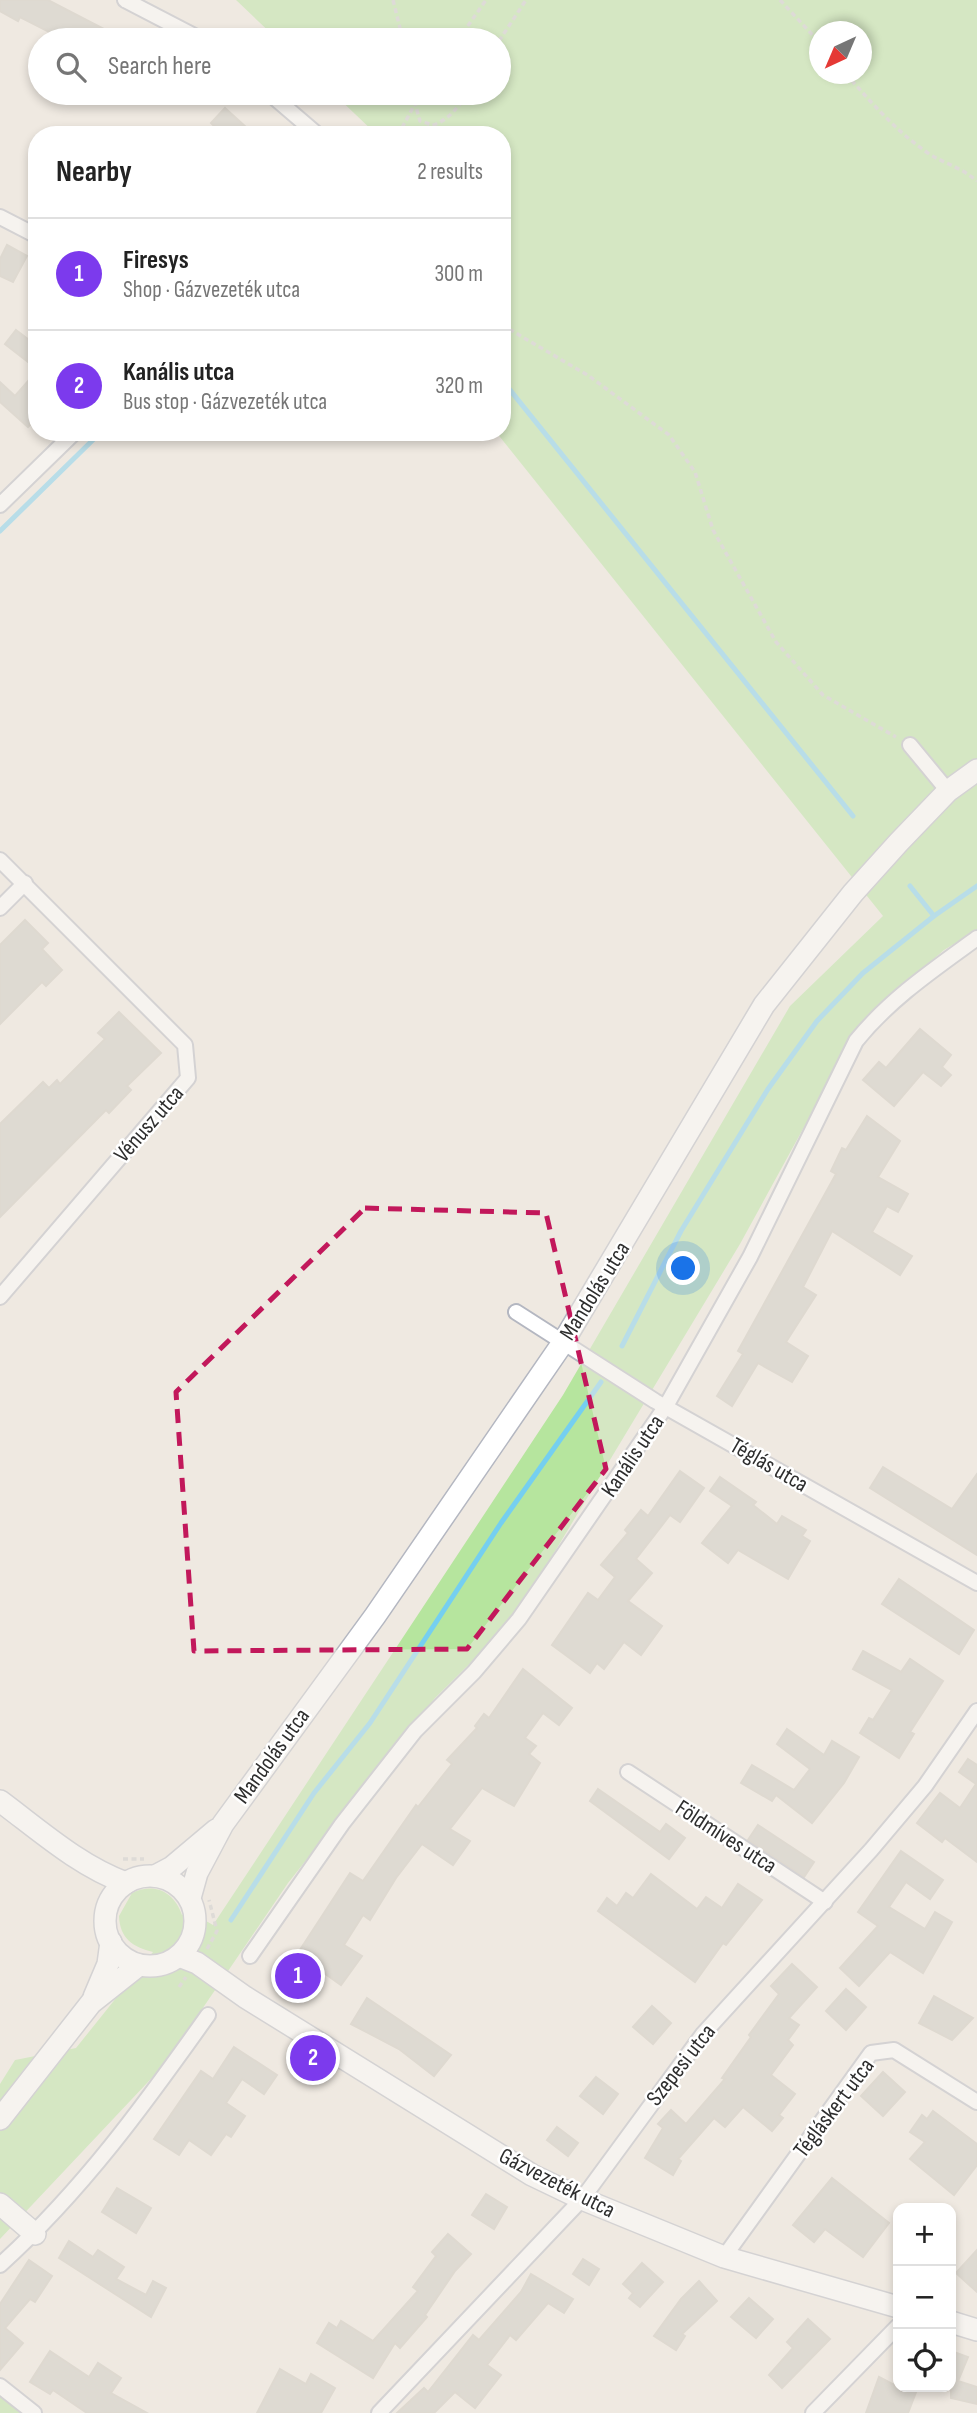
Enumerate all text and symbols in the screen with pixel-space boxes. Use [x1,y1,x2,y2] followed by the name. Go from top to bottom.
[809,21,872,84] north arrow
[28,28,511,105] search box
[52,48,90,86] icon: search
[108,51,211,82] text: Search here
[56,154,132,190] text: Nearby
[417,158,483,186] text: 2 results
[123,245,189,276] text: Firesys
[74,260,84,288] text: 1
[434,260,483,288] text: 300 m
[123,276,300,304] text: Shop · Gázvezeték utca
[123,357,235,388] text: Kanális utca
[74,372,84,400] text: 2
[435,372,483,400] text: 320 m
[123,388,327,416] text: Bus stop · Gázvezeték utca
[108,1080,190,1168] street label: Vénusz utca
[554,1237,636,1345] street label: Mandolás utca
[666,1251,700,1285] your location
[595,1410,671,1502] street label: Kanális utca
[725,1432,813,1498] street label: Téglás utca
[228,1703,316,1809] street label: Mandolás utca
[670,1794,782,1880] street label: Földmíves utca
[275,1950,321,2002] pin: 1
[640,2019,722,2111] street label: Szepesi utca
[290,2032,336,2084] pin: 2
[788,2053,880,2163] street label: Tégláskert utca
[494,2142,620,2224] street label: Gázvezeték utca
[893,2203,956,2392] map controls
[893,2203,956,2266] button: +
[893,2266,956,2329] button: −
[893,2329,956,2392] button: locate

